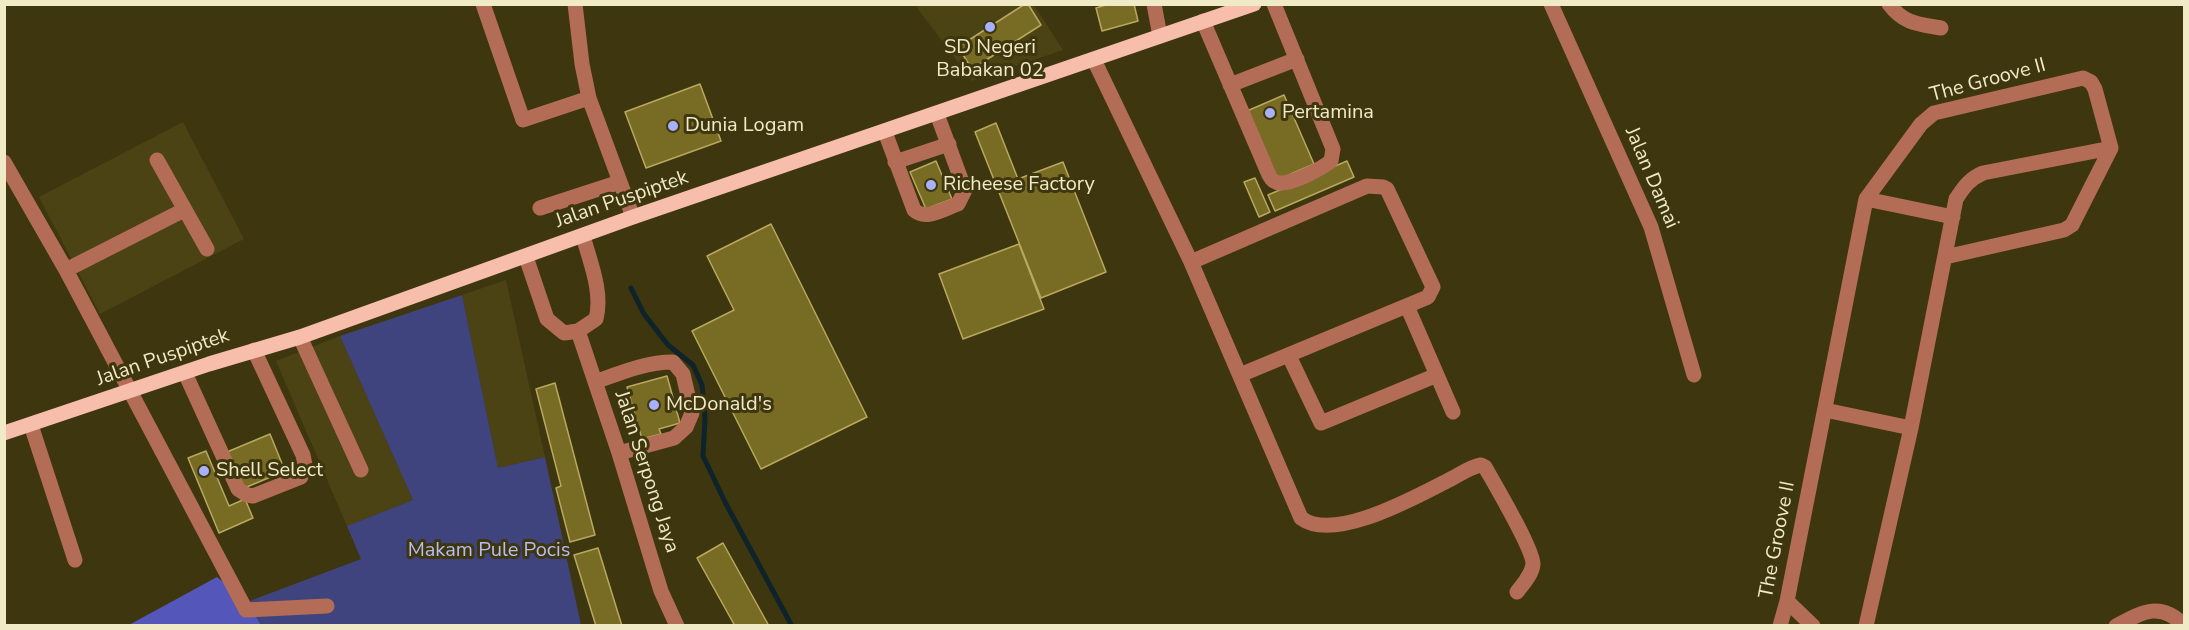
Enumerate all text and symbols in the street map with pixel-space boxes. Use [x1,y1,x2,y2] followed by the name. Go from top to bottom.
[983,20,997,34] marker: SD Negeri Babakan 02
[936,36,1044,83] place label: SD Negeri Babakan 02
[1927,54,2049,108] street label: The Groove II
[1282,101,1374,125] place label: Pertamina
[1263,106,1277,120] marker: Pertamina
[685,114,804,138] place label: Dunia Logam
[666,119,680,133] marker: Dunia Logam
[1619,124,1683,232] street label: Jalan Damai
[552,166,692,234] street label: Jalan Puspiptek
[943,173,1095,197] place label: Richeese Factory
[924,178,938,192] marker: Richeese Factory
[93,324,233,392] street label: Jalan Puspiptek
[608,388,684,556] street label: Jalan Serpong Jaya
[666,393,772,417] place label: McDonald's
[647,398,661,412] marker: McDonald's
[216,459,323,483] place label: Shell Select
[197,464,211,478] marker: Shell Select
[1755,479,1801,601] street label: The Groove II
[408,539,570,563] park label: Makam Pule Pocis

